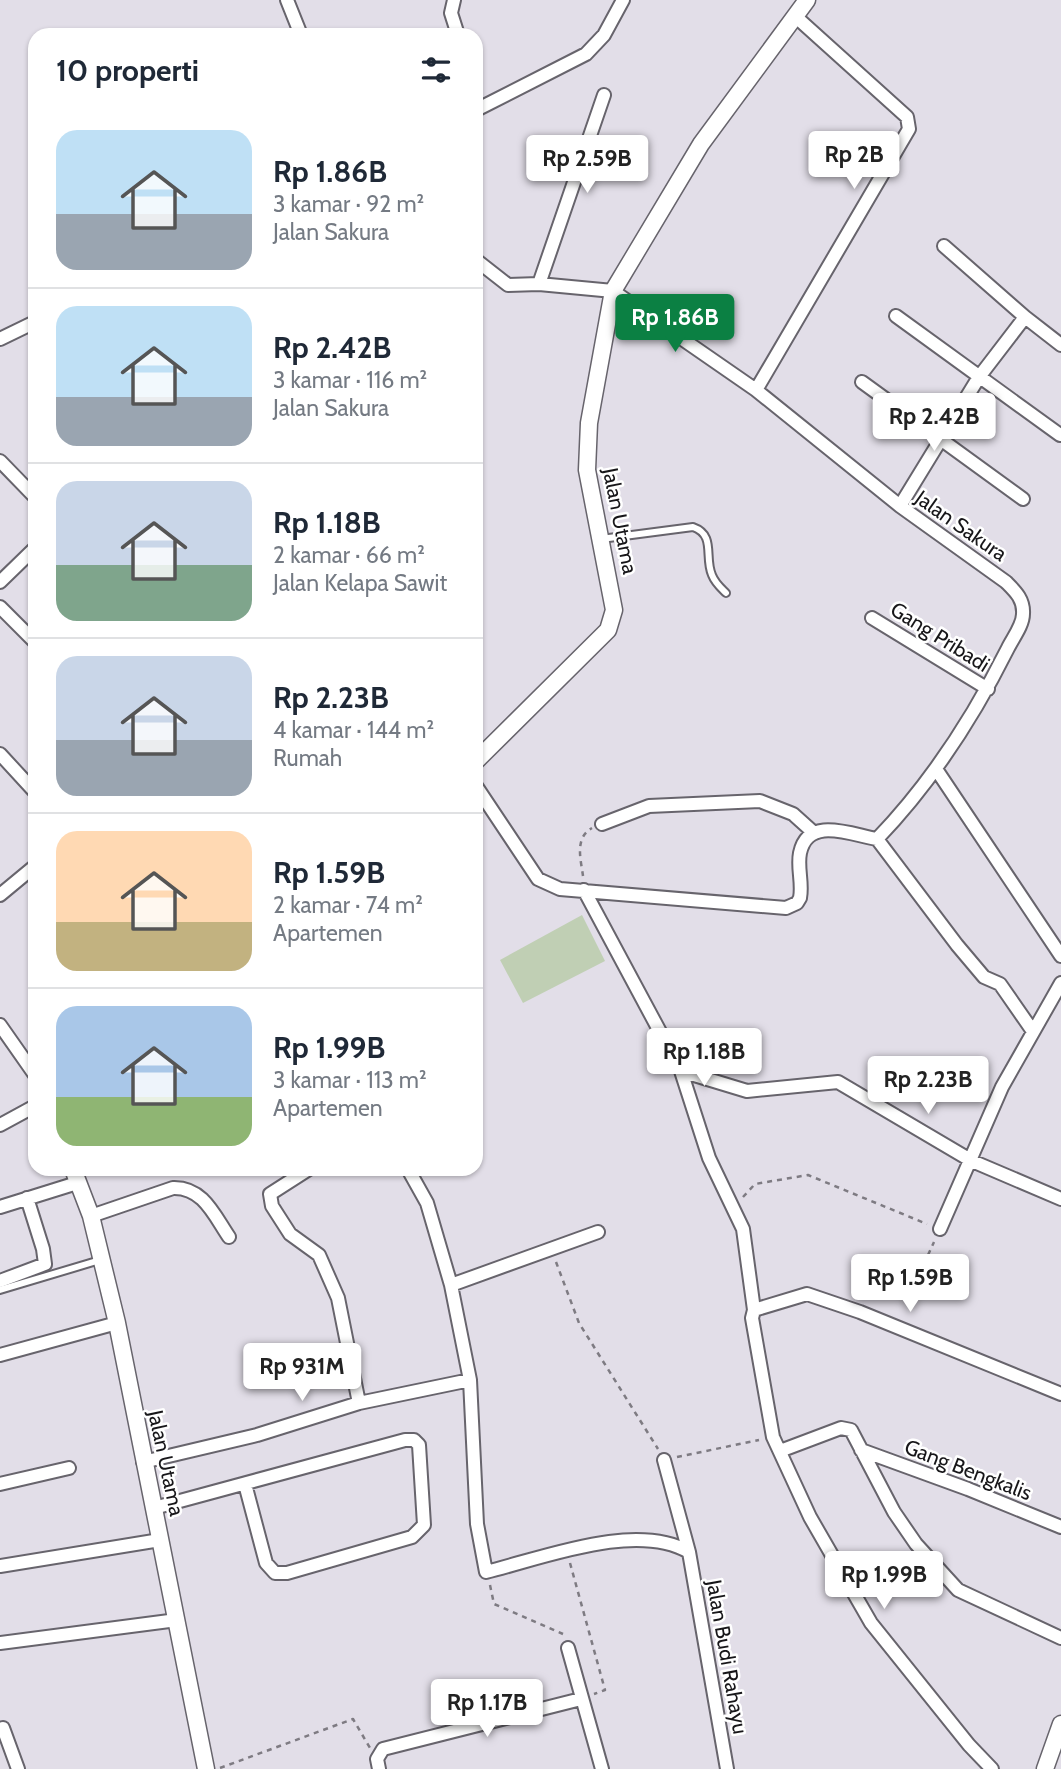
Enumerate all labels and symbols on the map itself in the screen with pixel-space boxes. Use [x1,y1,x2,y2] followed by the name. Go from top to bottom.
[805,132,903,191] pin: Rp 2B
[515,136,659,195] pin: Rp 2.59B
[603,294,747,354] pin: Rp 1.86B
[862,393,1006,453] pin: Rp 2.42B
[598,465,643,576] street label: Jalan Utama
[910,484,1012,566] street label: Jalan Sakura
[886,596,994,677] street label: Gang Pribadi
[632,1028,776,1088] pin: Rp 1.18B
[856,1056,1000,1116] pin: Rp 2.23B
[838,1254,982,1314] pin: Rp 1.59B
[237,1344,367,1403] pin: Rp 931M
[143,1407,190,1518] street label: Jalan Utama
[901,1434,1036,1505] street label: Gang Bengkalis
[812,1552,956,1611] pin: Rp 1.99B
[701,1577,753,1736] street label: Jalan Budi Rahayu
[415,1680,559,1739] pin: Rp 1.17B

